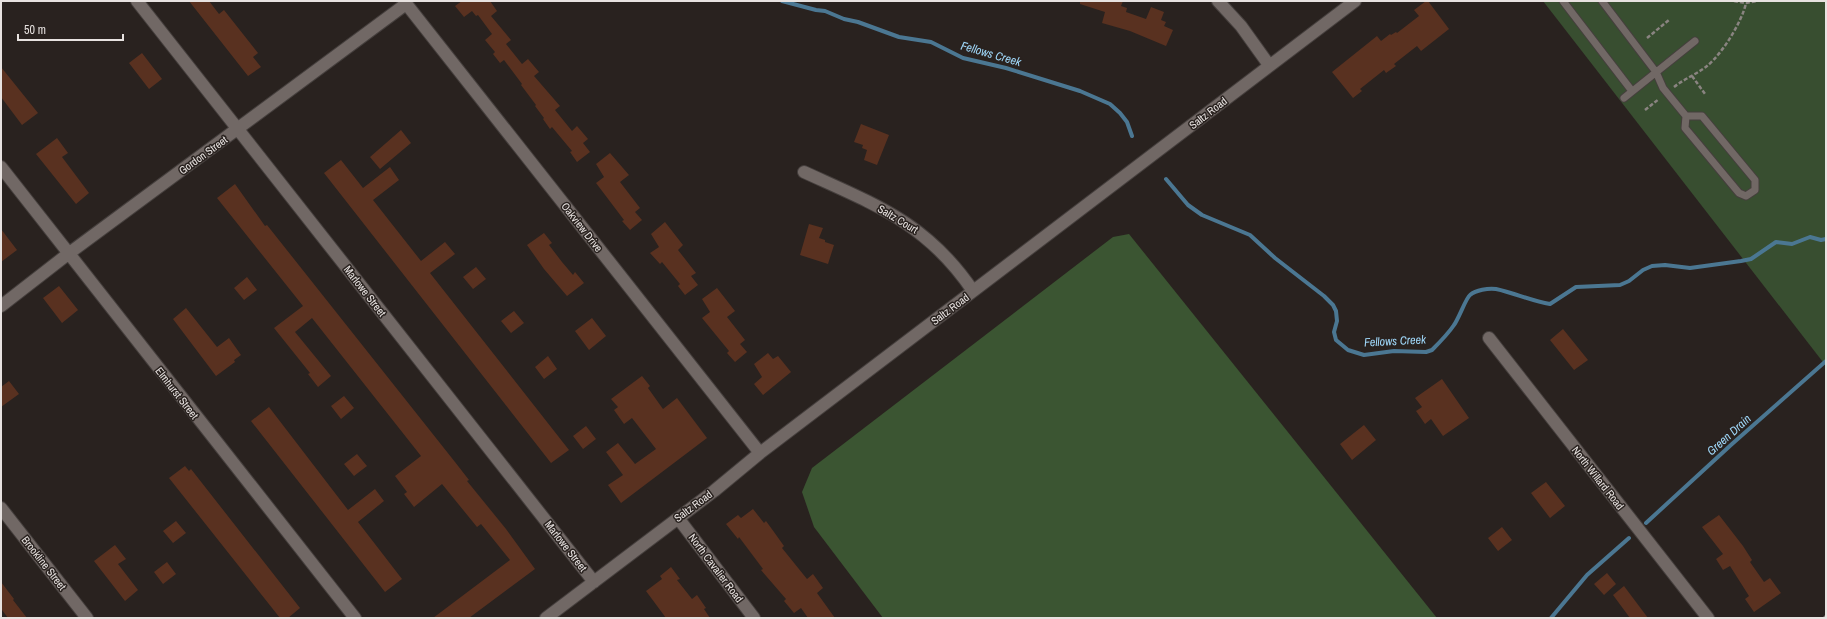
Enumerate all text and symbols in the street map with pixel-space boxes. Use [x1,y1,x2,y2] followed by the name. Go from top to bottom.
[18,16,123,42] scale bar
[24,22,46,38] text: 50 m
[959,38,1024,71] water label: Fellows Creek
[1186,94,1230,132] street label: Saltz Road
[176,132,230,177] street label: Gordon Street
[558,199,606,255] street label: Oakview Drive
[875,202,921,237] street label: Saltz Court
[341,263,389,320] street label: Marlowe Street
[928,290,972,328] street label: Saltz Road
[1364,331,1427,351] water label: Fellows Creek
[152,364,202,422] street label: Elmhurst Street
[1704,411,1754,459] water label: Green Drain
[1569,443,1627,513] street label: North Willard Road
[671,487,715,525] street label: Saltz Road
[542,518,590,575] street label: Marlowe Street
[686,531,746,605] street label: North Cavalier Road
[19,533,70,593] street label: Brookline Street

